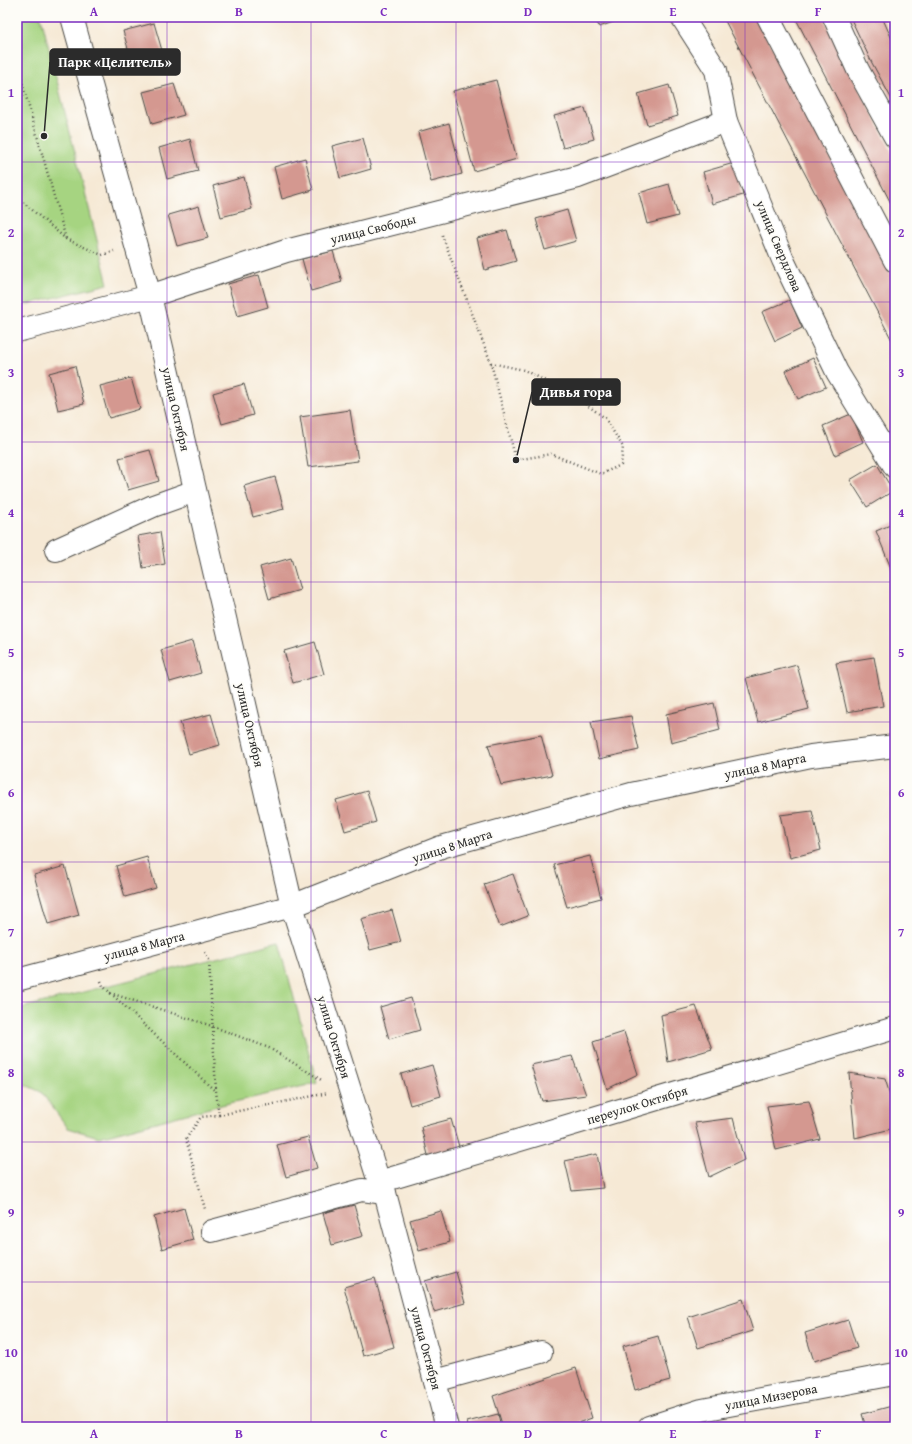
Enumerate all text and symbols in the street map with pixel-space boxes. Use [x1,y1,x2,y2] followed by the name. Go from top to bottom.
[90,2,99,21] text: A
[235,2,243,21] text: B
[380,2,388,21] text: C
[524,2,532,21] text: D
[670,2,677,21] text: E
[815,2,822,21] text: F
[50,49,180,75] callout: Парк «Целитель»
[58,52,172,72] text: Парк «Целитель»
[8,83,14,102] text: 1
[898,83,904,102] text: 1
[751,196,807,295] street label: улица Свердлова
[327,209,418,249] street label: улица Свободы
[8,223,15,242] text: 2
[898,223,905,242] text: 2
[8,363,14,382] text: 3
[898,363,904,382] text: 3
[157,364,195,453] street label: улица Октября
[532,379,620,405] callout: Дивья гора
[539,382,613,402] text: Дивья гора
[8,503,15,522] text: 4
[898,503,905,522] text: 4
[8,643,15,662] text: 5
[898,643,905,662] text: 5
[231,680,269,769] street label: улица Октября
[721,748,808,784] street label: улица 8 Марта
[8,783,15,802] text: 6
[898,783,905,802] text: 6
[409,824,495,868] street label: улица 8 Марта
[8,923,15,942] text: 7
[898,923,905,942] text: 7
[101,926,187,966] street label: улица 8 Марта
[312,992,356,1081] street label: улица Октября
[8,1063,15,1082] text: 8
[898,1063,905,1082] text: 8
[584,1081,690,1129] street label: переулок Октября
[8,1203,15,1222] text: 9
[898,1203,905,1222] text: 9
[405,1303,446,1392] street label: улица Октября
[4,1343,18,1362] text: 10
[894,1343,908,1362] text: 10
[722,1379,820,1415] street label: улица Мизерова
[90,1424,99,1443] text: A
[235,1424,243,1443] text: B
[380,1424,388,1443] text: C
[524,1424,532,1443] text: D
[670,1424,677,1443] text: E
[815,1424,822,1443] text: F

